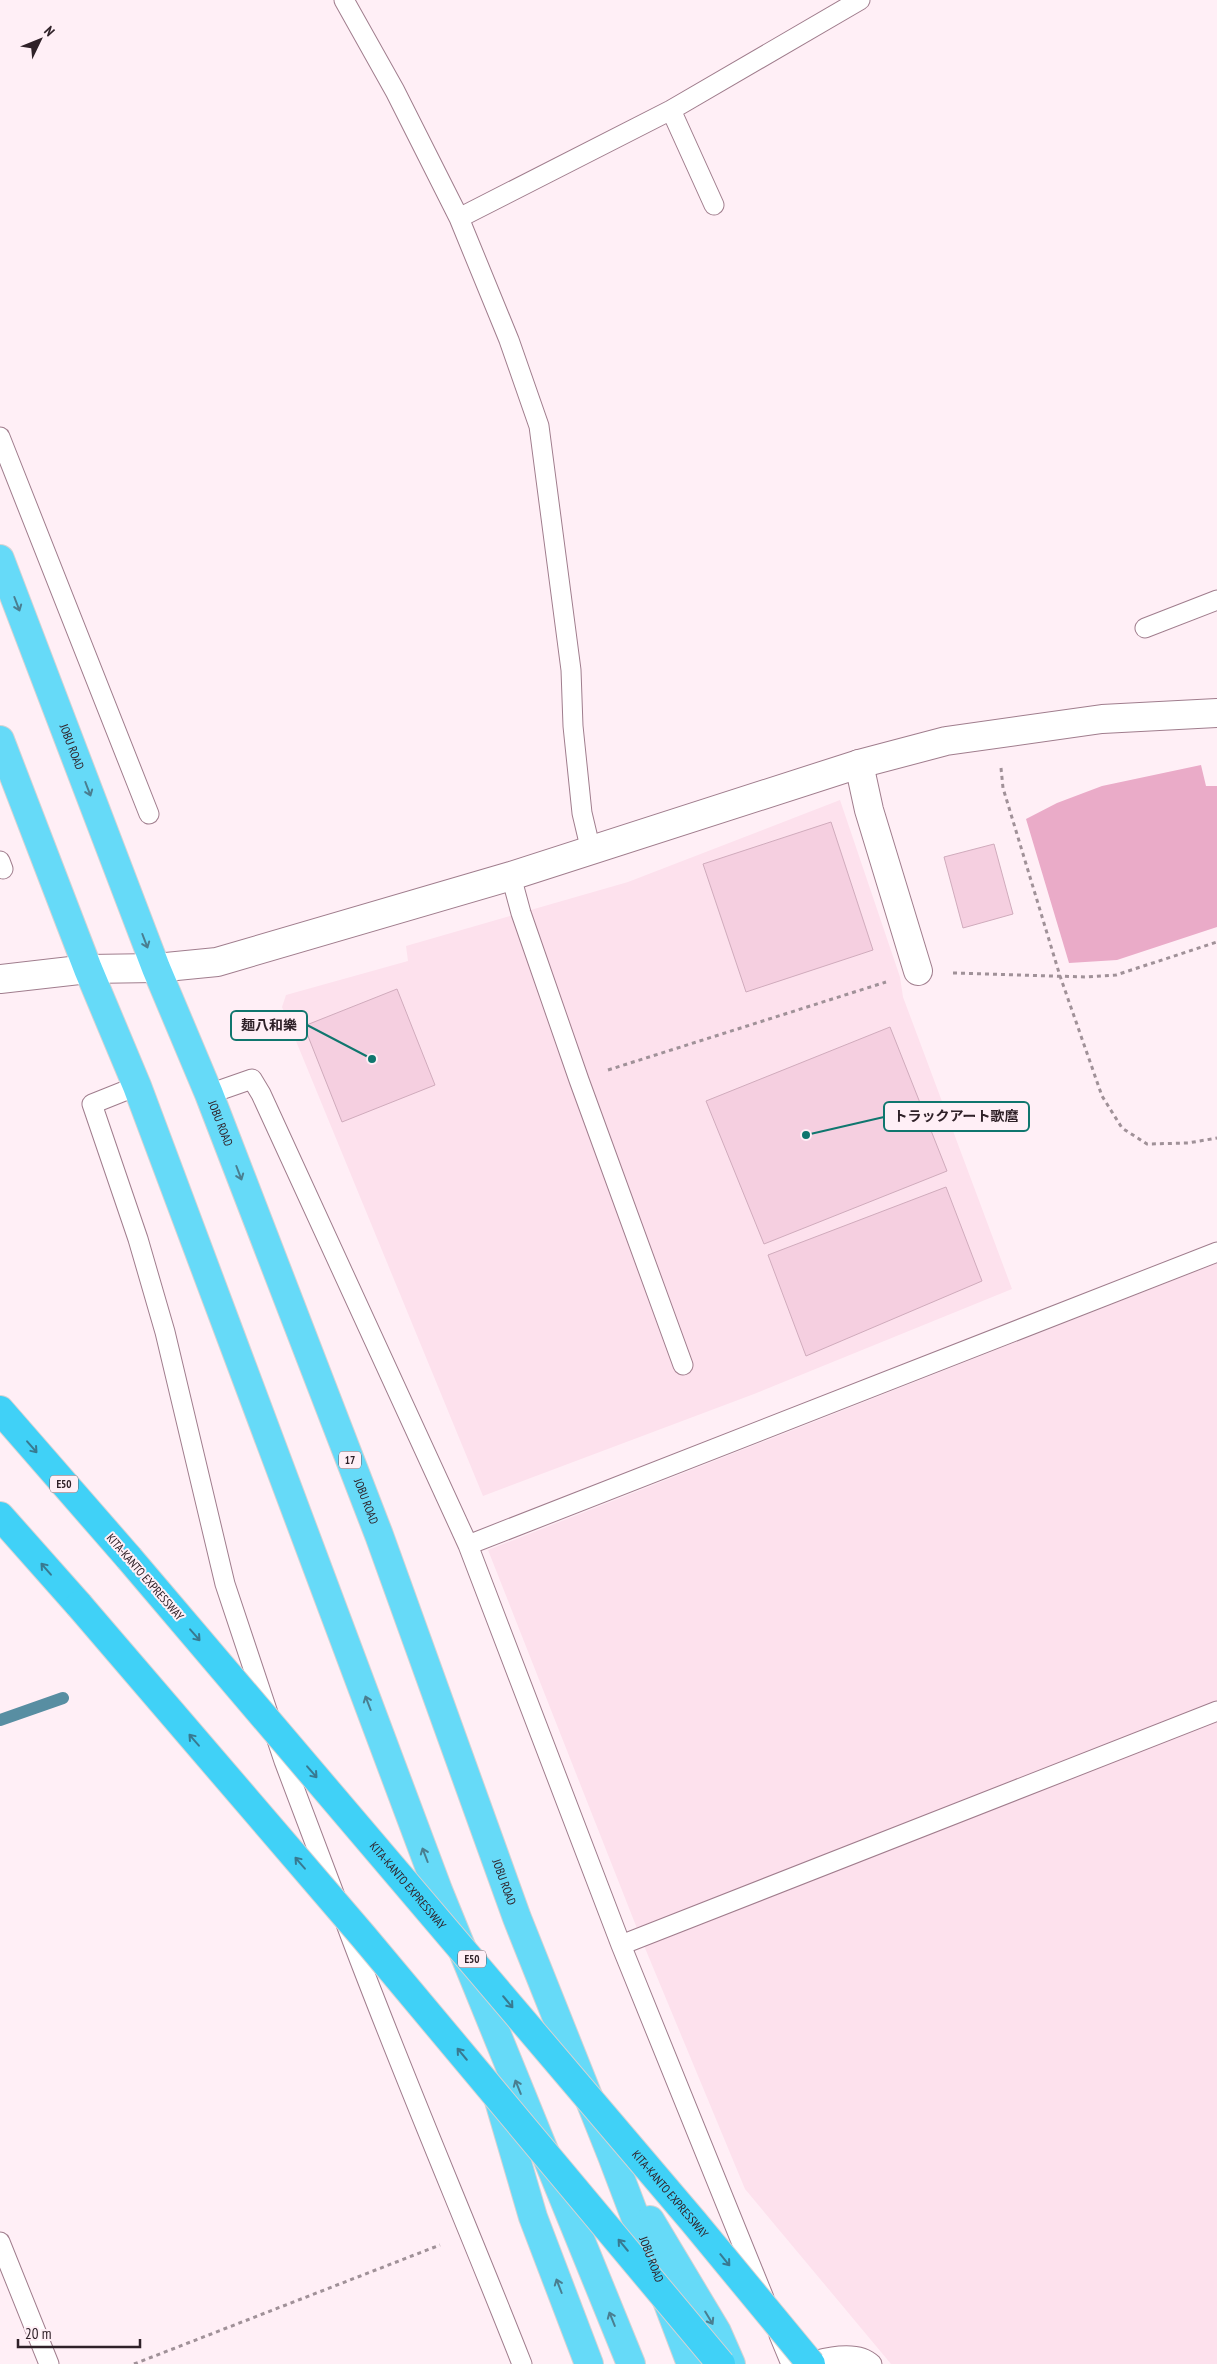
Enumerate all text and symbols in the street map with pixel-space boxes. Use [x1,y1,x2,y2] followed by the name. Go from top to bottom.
[15,15,65,65] north arrow
[40,22,59,40] text: N
[13,596,22,611] one-way arrow
[56,721,88,772] street label: JOBU ROAD
[84,781,93,796] one-way arrow
[141,933,151,948] one-way arrow
[231,1011,307,1040] callout: 麺八和樂
[241,1016,297,1034] text: 麺八和樂
[205,1097,236,1148] street label: JOBU ROAD
[884,1102,1029,1131] callout: トラックアート歌麿
[893,1107,1019,1125] text: トラックアート歌麿
[235,1164,244,1180] one-way arrow
[26,1441,38,1454] one-way arrow
[339,1452,361,1468] road number: 17
[351,1475,382,1526] street label: JOBU ROAD
[50,1476,78,1492] road number: E50
[104,1530,187,1623] street label: KITA-KANTO EXPRESSWAY
[41,1562,52,1575] one-way arrow
[189,1628,200,1641] one-way arrow
[363,1696,372,1711] one-way arrow
[189,1734,200,1747] one-way arrow
[306,1765,317,1778] one-way arrow
[367,1838,450,1932] street label: KITA-KANTO EXPRESSWAY
[420,1848,429,1864] one-way arrow
[489,1856,520,1907] street label: JOBU ROAD
[295,1857,306,1870] one-way arrow
[458,1950,486,1968] road number: E50
[502,1995,513,2008] one-way arrow
[457,2048,468,2061] one-way arrow
[513,2080,522,2095] one-way arrow
[629,2147,712,2241] street label: KITA-KANTO EXPRESSWAY
[636,2233,667,2284] street label: JOBU ROAD
[618,2239,629,2252] one-way arrow
[720,2253,731,2266] one-way arrow
[554,2279,563,2294] one-way arrow
[704,2310,714,2325] one-way arrow
[607,2312,617,2327] one-way arrow
[18,2316,140,2348] scale bar
[25,2324,51,2343] text: 20 m

